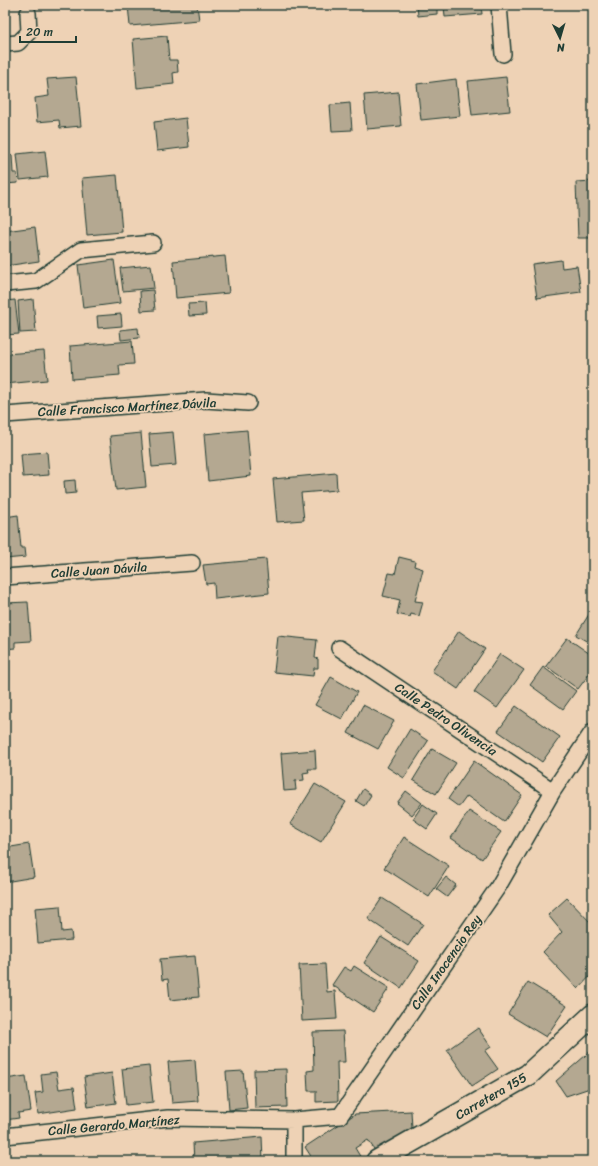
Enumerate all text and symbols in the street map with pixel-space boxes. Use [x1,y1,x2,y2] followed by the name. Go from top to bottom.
[20,18,76,44] scale bar
[540,18,580,58] north arrow
[26,21,53,43] text: 20 m
[556,38,566,57] text: N
[37,391,217,423] street label: Calle Francisco Martínez Dávila
[50,555,148,585] street label: Calle Juan Dávila
[390,676,502,762] street label: Calle Pedro Olivencia
[404,909,488,1015] street label: Calle Inocencio Rey
[451,1066,532,1126] street label: Carretera 155
[47,1108,182,1142] street label: Calle Gerardo Martínez

